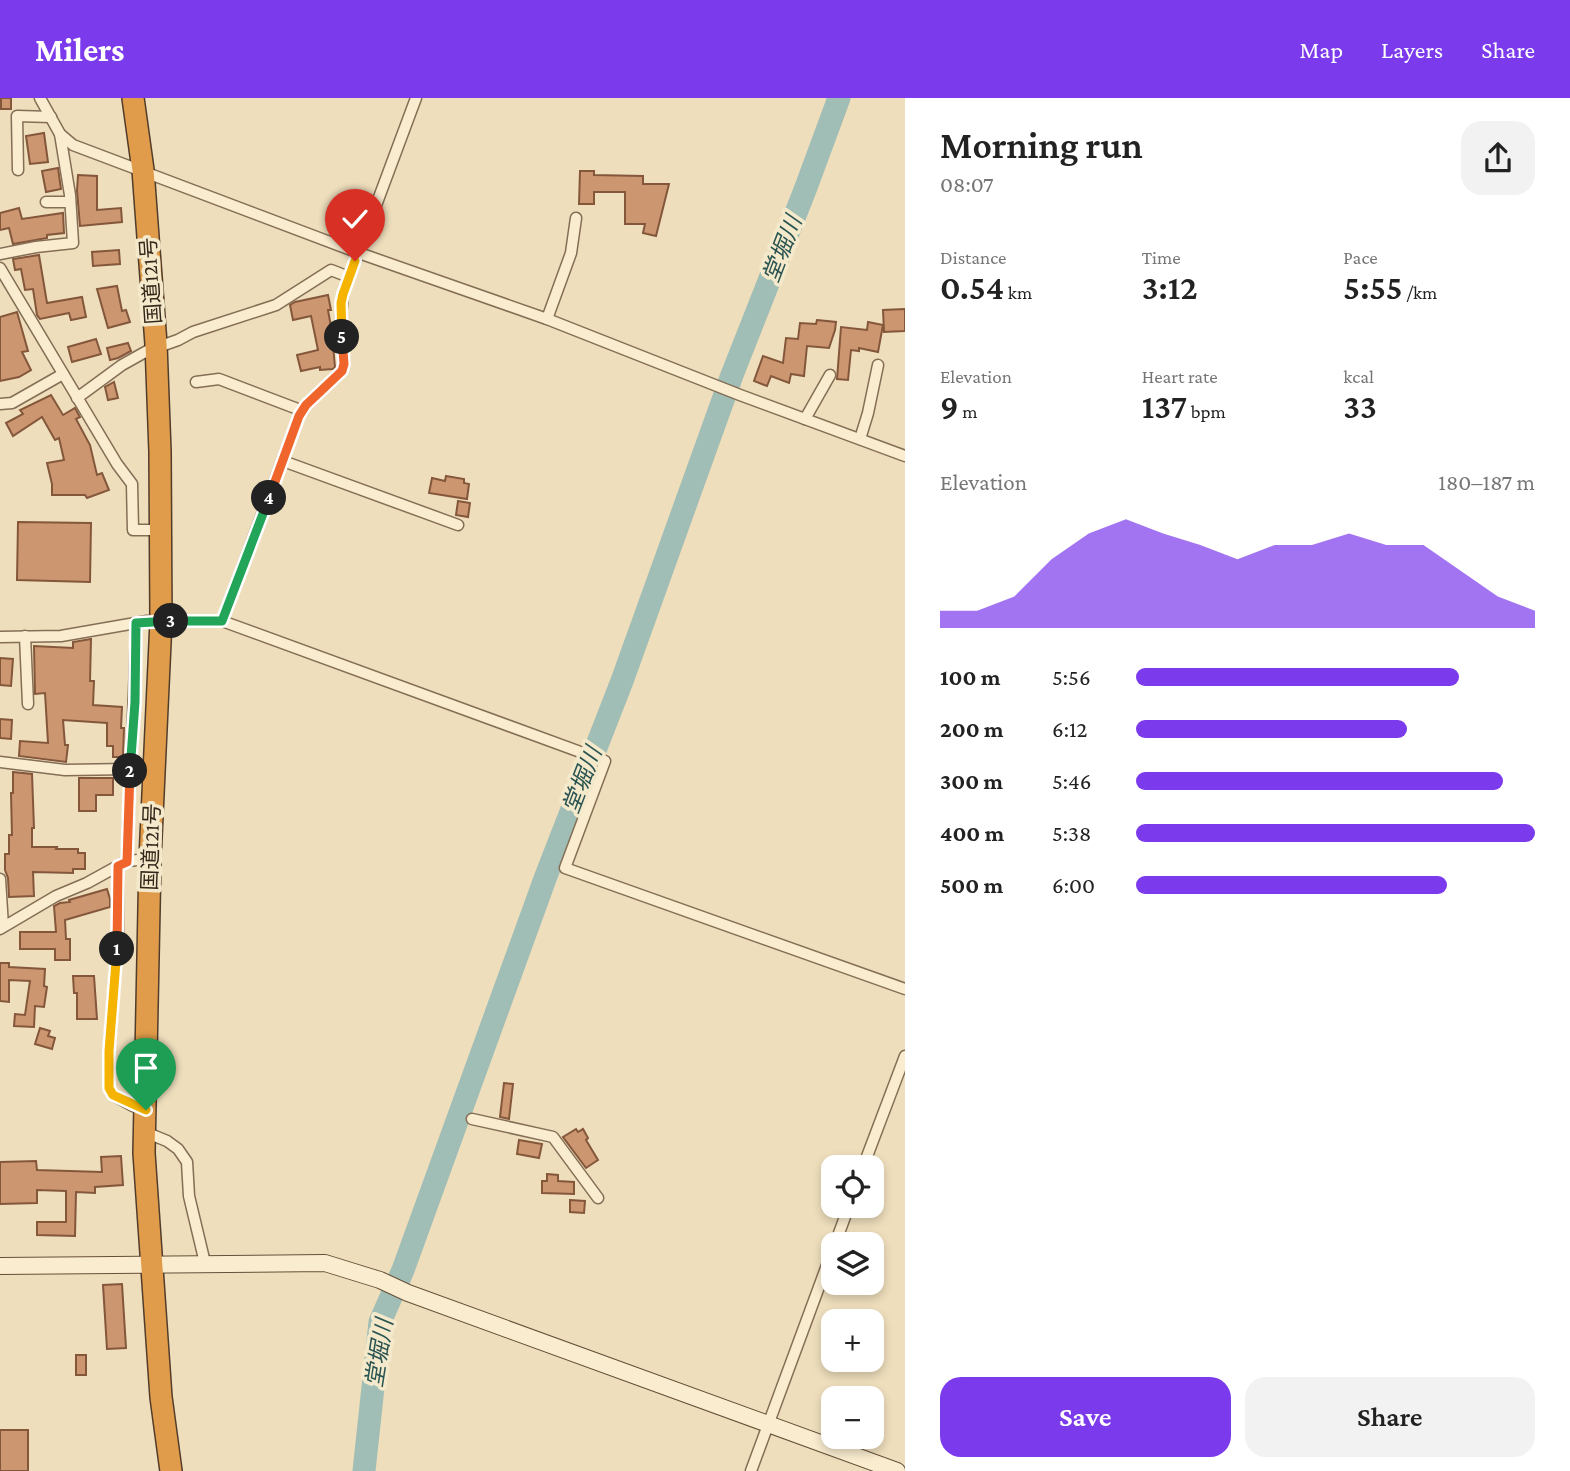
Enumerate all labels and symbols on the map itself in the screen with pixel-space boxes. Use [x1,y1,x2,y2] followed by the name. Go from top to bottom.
[325,189,385,261] pin
[757,209,808,286] water label: 堂堀川
[136,237,166,325] street label: 国道121号
[324,320,360,354] pin: 5
[252,480,286,516] pin: 4
[154,603,188,638] pin: 3
[557,740,608,817] water label: 堂堀川
[113,754,148,788] pin: 2
[137,803,165,891] street label: 国道121号
[100,932,134,966] pin: 1
[116,1038,176,1110] pin
[361,1314,398,1389] water label: 堂堀川

